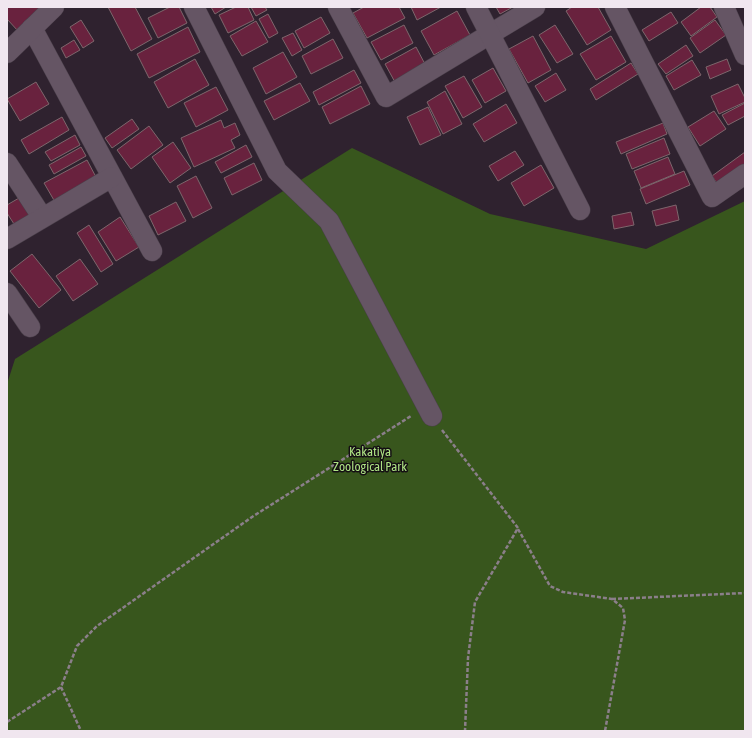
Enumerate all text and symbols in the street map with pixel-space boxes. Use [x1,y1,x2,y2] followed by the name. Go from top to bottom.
[333,444,407,474] park label: Kakatiya Zoological Park

